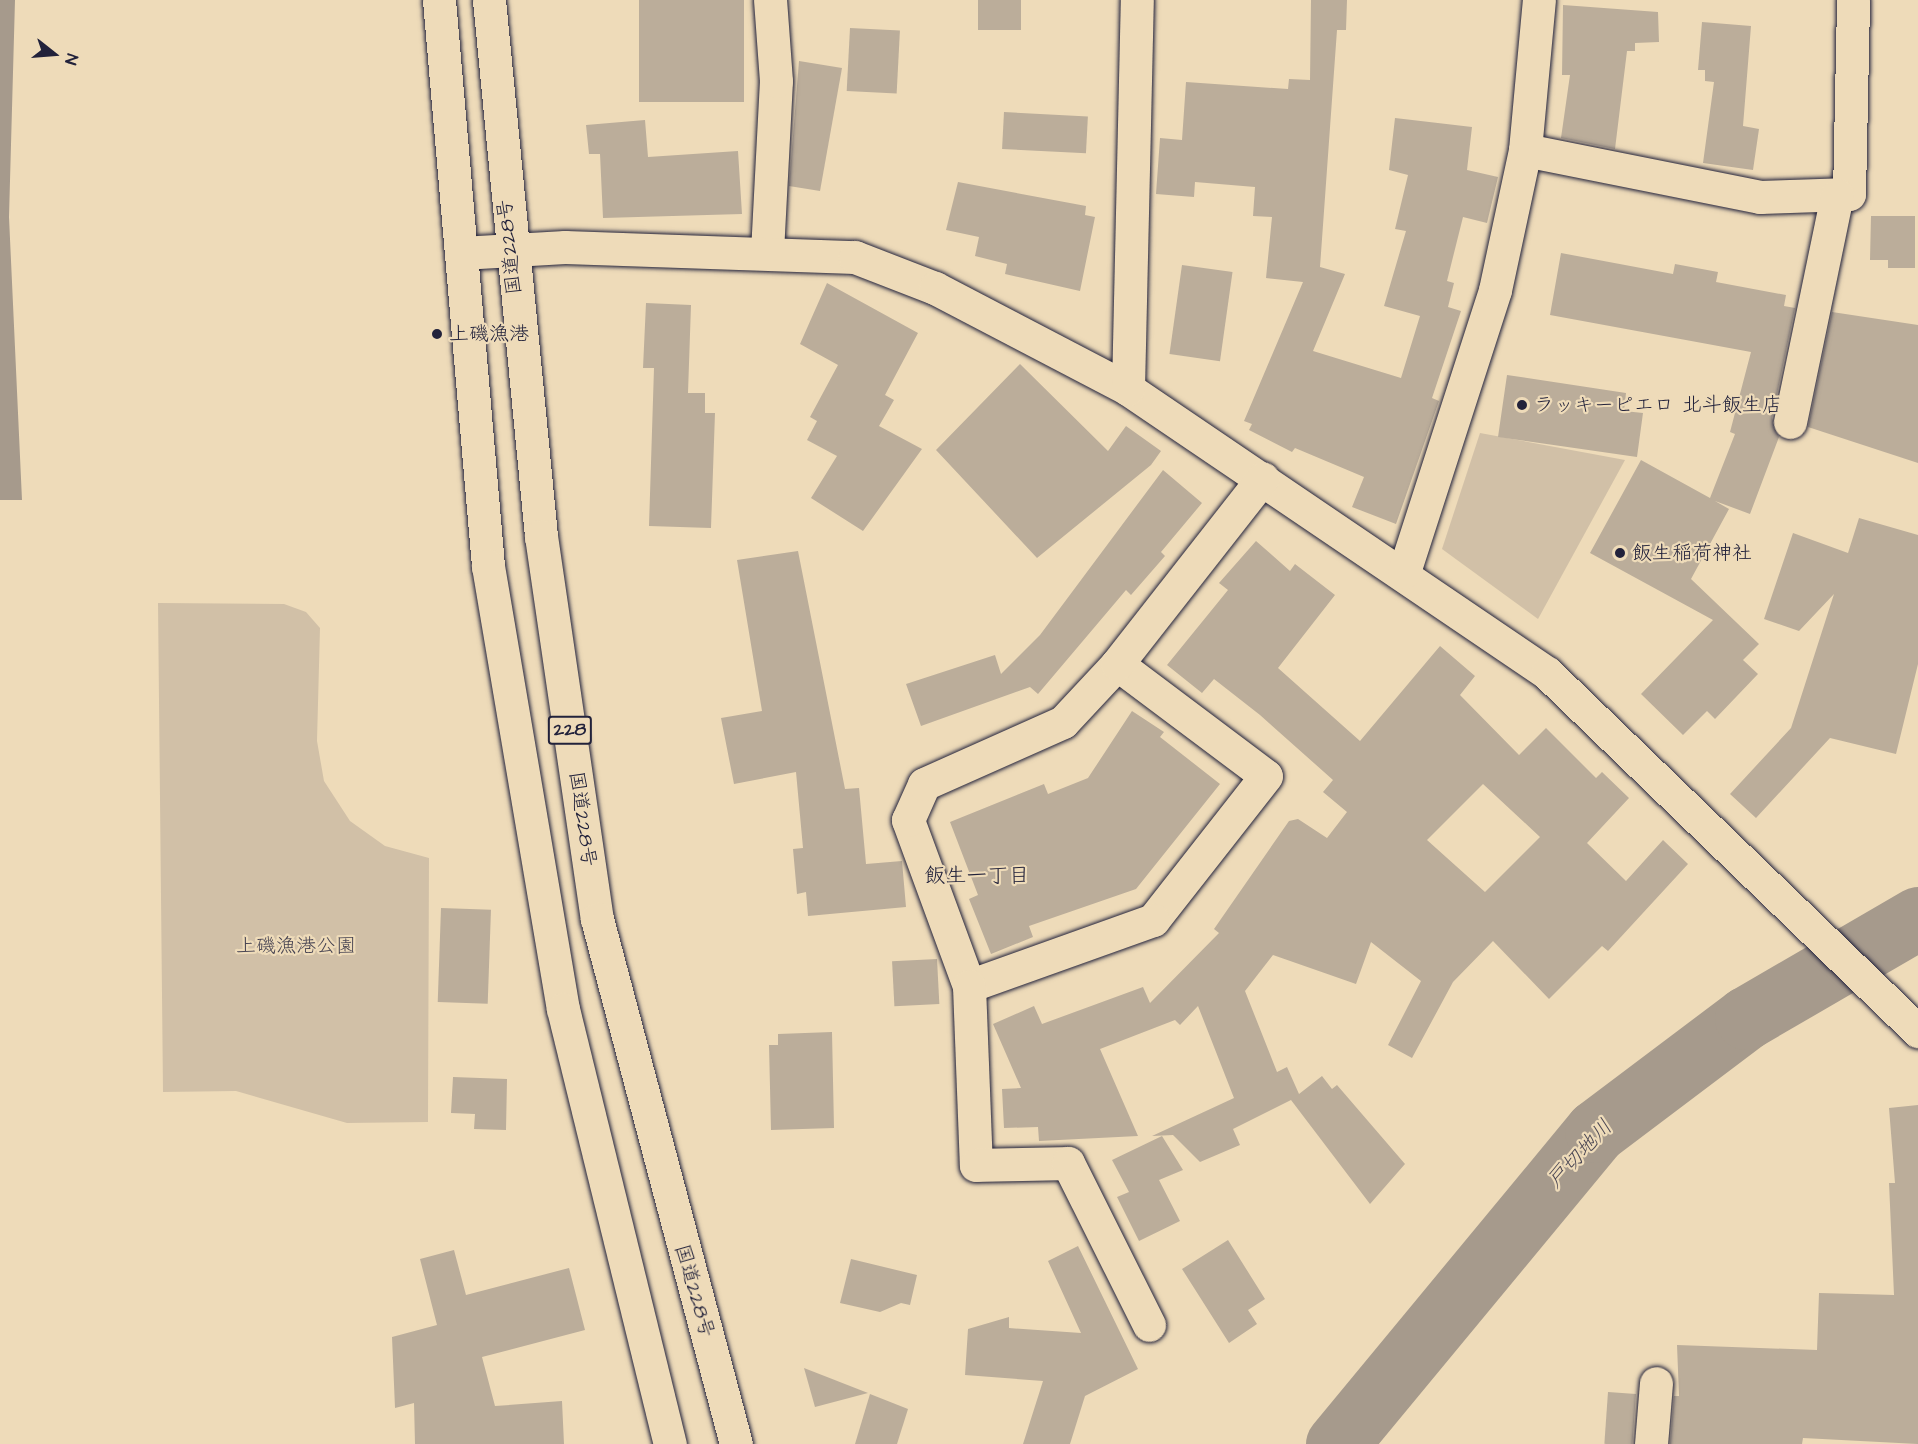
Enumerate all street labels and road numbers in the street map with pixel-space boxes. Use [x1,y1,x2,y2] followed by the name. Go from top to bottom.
[493,198,527,296] street label: 国道228号
[548,715,592,745] road number: 228
[563,770,601,868] street label: 国道228号
[669,1242,719,1340] street label: 国道228号

